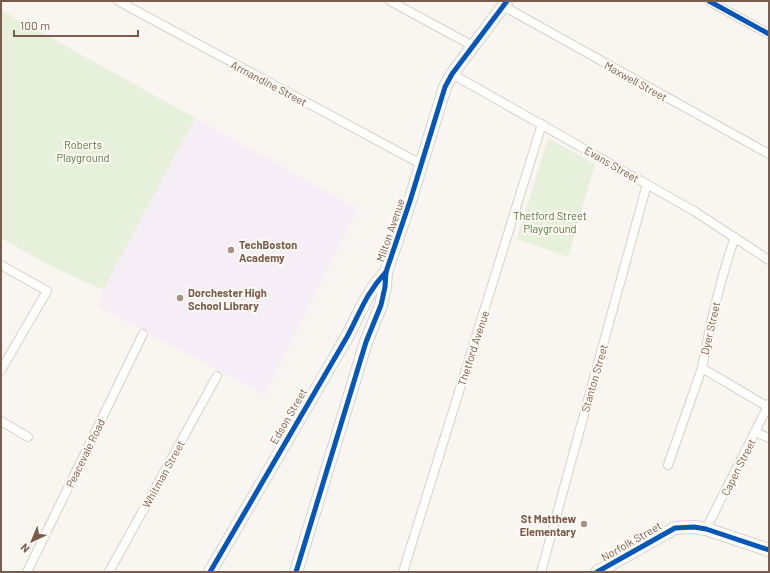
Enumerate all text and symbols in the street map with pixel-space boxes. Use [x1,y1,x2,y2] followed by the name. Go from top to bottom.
[14,12,138,38] scale bar
[20,18,50,32] text: 100 m
[229,58,309,108] street label: Armandine Street
[602,58,670,104] street label: Maxwell Street
[56,138,110,164] park label: Roberts Playground
[582,143,642,185] street label: Evans Street
[373,196,407,263] street label: Milton Avenue
[513,209,587,235] park label: Thetford Street Playground
[239,238,297,264] place label: TechBoston Academy
[226,245,236,255] marker: TechBoston Academy
[188,286,267,312] place label: Dorchester High School Library
[175,293,185,303] marker: Dorchester High School Library
[698,300,722,356] street label: Dyer Street
[455,309,491,387] street label: Thetford Avenue
[578,343,610,413] street label: Stanton Street
[267,386,309,446] street label: Edson Street
[63,417,107,489] street label: Peacevale Road
[718,436,758,498] street label: Capen Street
[139,438,187,510] street label: Whitman Street
[520,512,576,538] place label: St Matthew Elementary
[579,519,589,529] marker: St Matthew Elementary
[599,519,663,563] street label: Norfolk Street
[12,521,52,561] north arrow
[18,541,32,556] text: N

